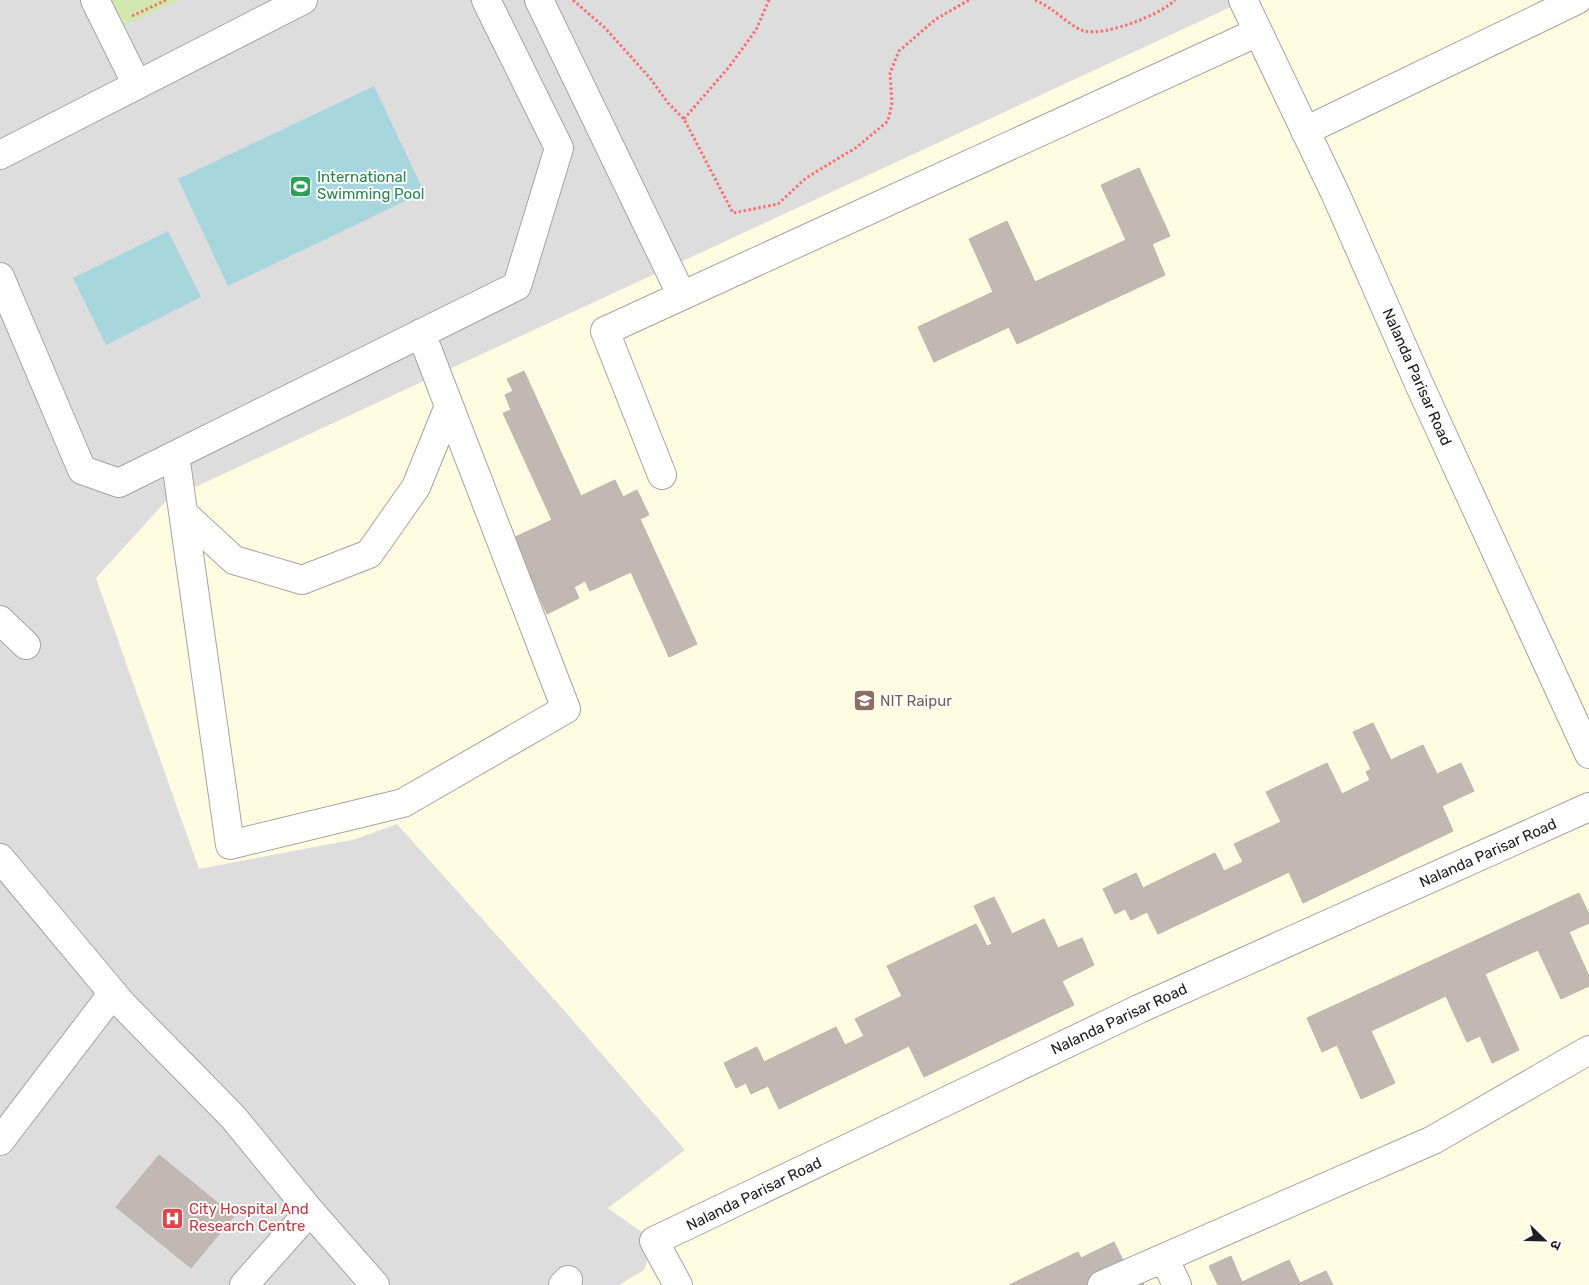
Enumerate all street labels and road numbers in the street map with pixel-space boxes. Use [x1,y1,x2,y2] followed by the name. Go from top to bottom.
[1379,306,1455,448] street label: Nalanda Parisar Road
[1417,815,1559,891] street label: Nalanda Parisar Road
[1048,980,1190,1058] street label: Nalanda Parisar Road
[683,1153,825,1235] street label: Nalanda Parisar Road

